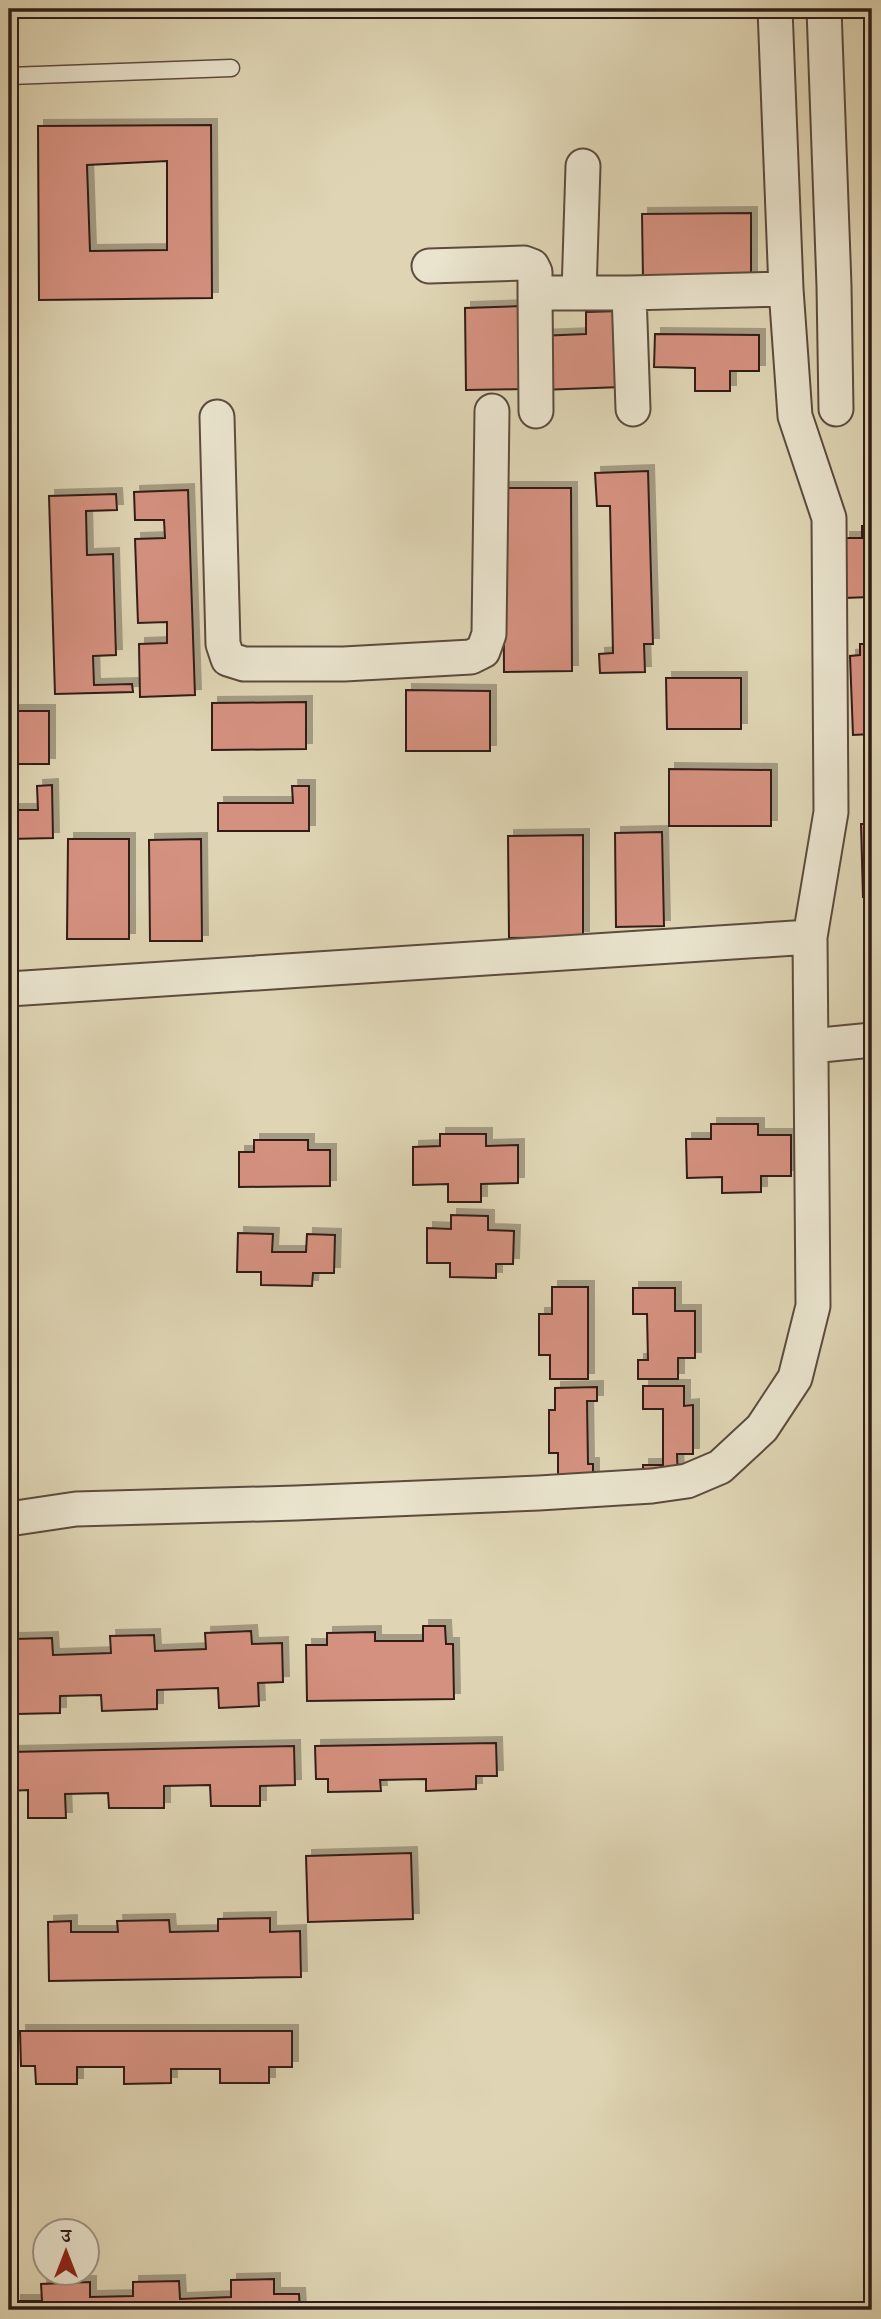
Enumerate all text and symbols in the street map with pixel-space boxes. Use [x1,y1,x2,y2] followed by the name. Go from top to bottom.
[32,2218,102,2288] north arrow
[59,2225,72,2247] text: उ

